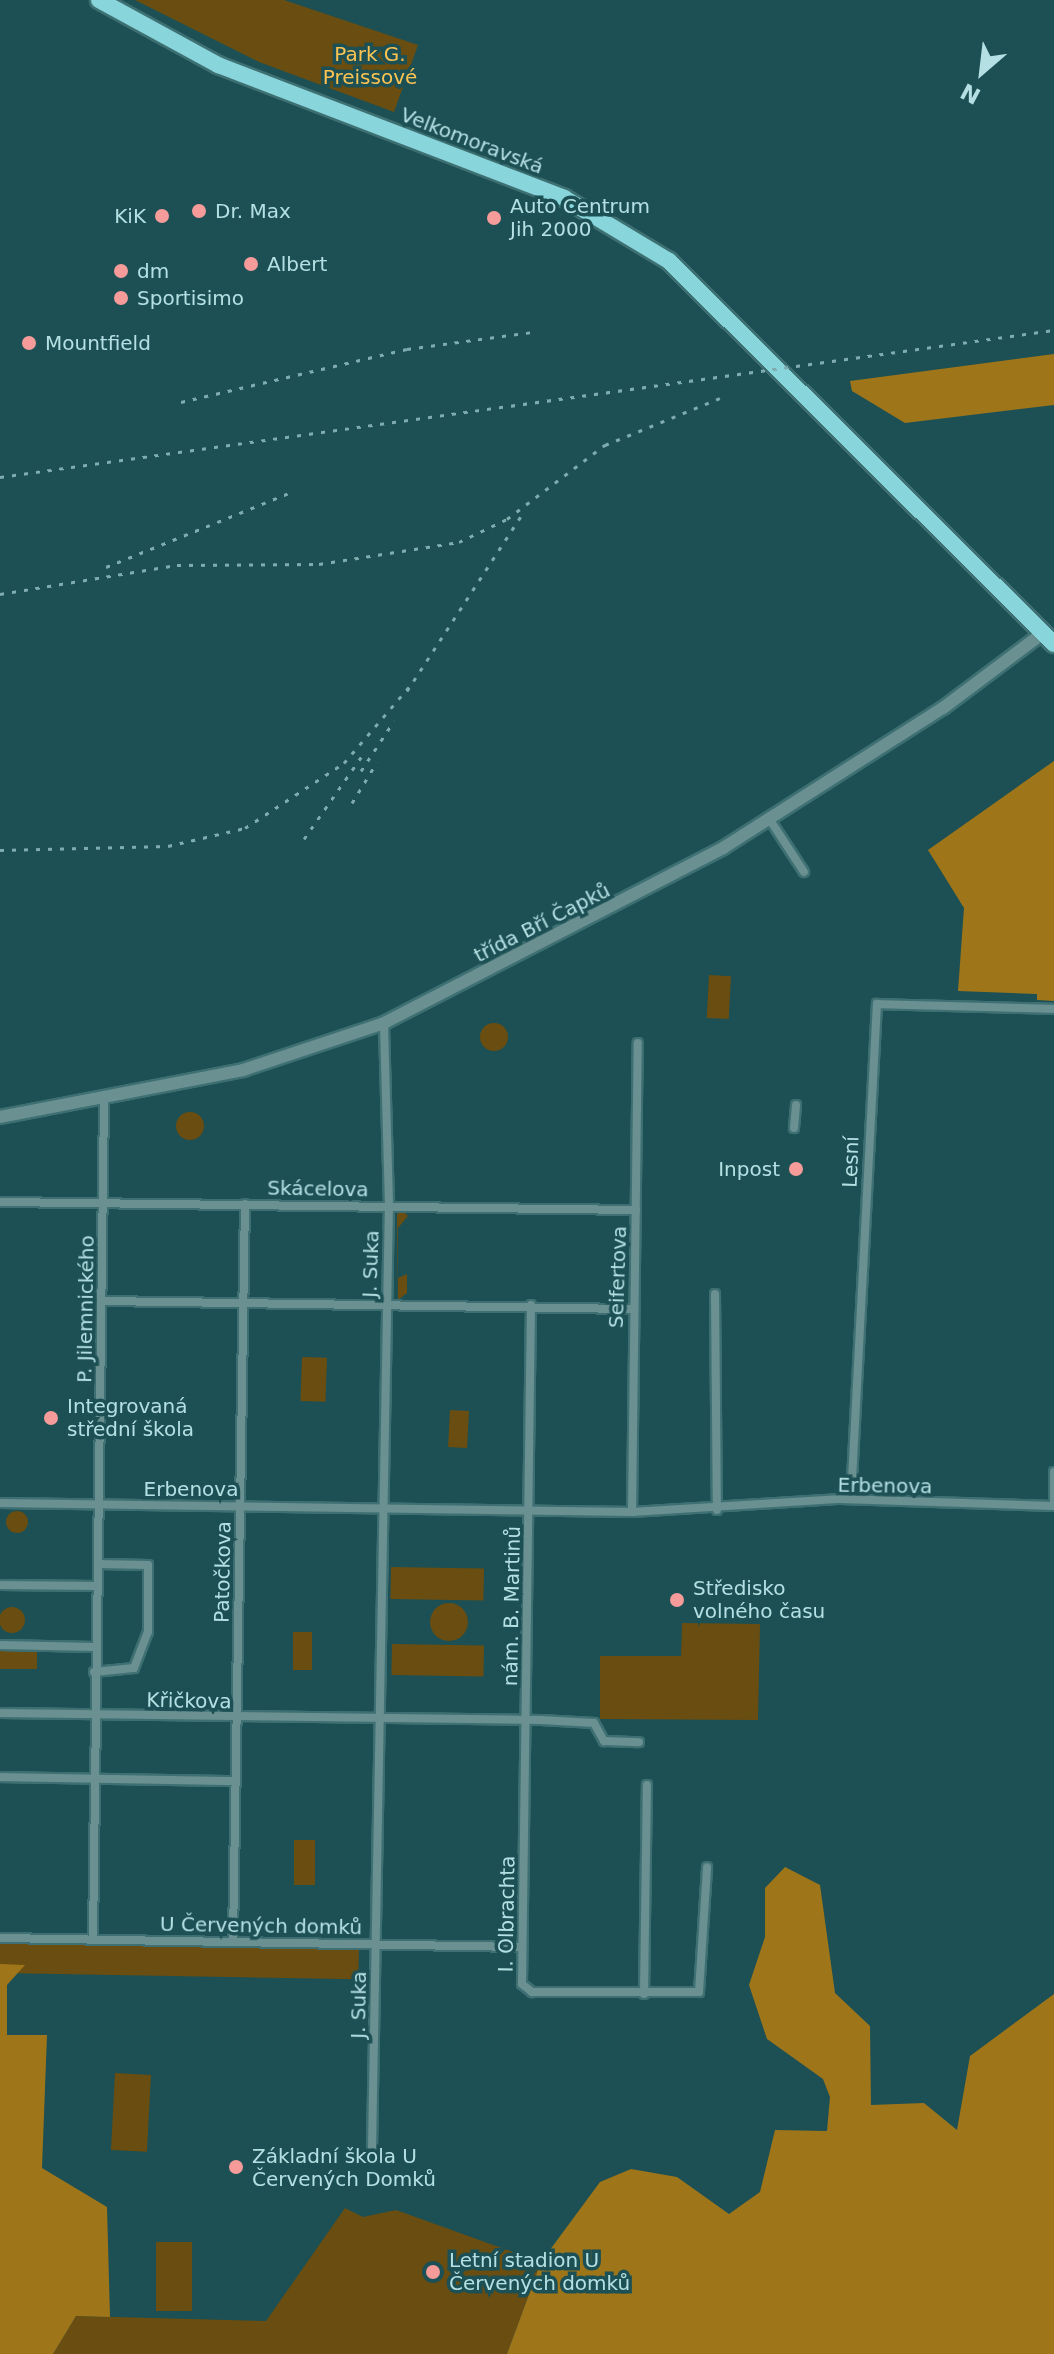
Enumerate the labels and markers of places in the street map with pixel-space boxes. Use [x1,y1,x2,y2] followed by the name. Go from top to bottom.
[510,194,650,241] place label: Auto Centrum Jih 2000
[215,199,291,223] place label: Dr. Max
[190,202,208,220] marker: Dr. Max
[114,204,146,228] place label: KiK
[153,207,171,225] marker: KiK
[485,209,503,227] marker: Auto Centrum Jih 2000
[267,252,327,276] place label: Albert
[242,255,260,273] marker: Albert
[137,259,169,283] place label: dm
[112,262,130,280] marker: dm
[137,286,244,310] place label: Sportisimo
[112,289,130,307] marker: Sportisimo
[45,331,151,355] place label: Mountfield
[20,334,38,352] marker: Mountfield
[718,1157,780,1181] place label: Inpost
[787,1160,805,1178] marker: Inpost
[67,1394,194,1441] place label: Integrovaná střední škola
[42,1409,60,1427] marker: Integrovaná střední škola
[693,1576,825,1623] place label: Středisko volného času
[668,1591,686,1609] marker: Středisko volného času
[252,2144,436,2191] place label: Základní škola U Červených Domků
[227,2158,245,2176] marker: Základní škola U Červených Domků
[449,2248,630,2295] place label: Letní stadion U Červených domků
[424,2263,442,2281] marker: Letní stadion U Červených domků

